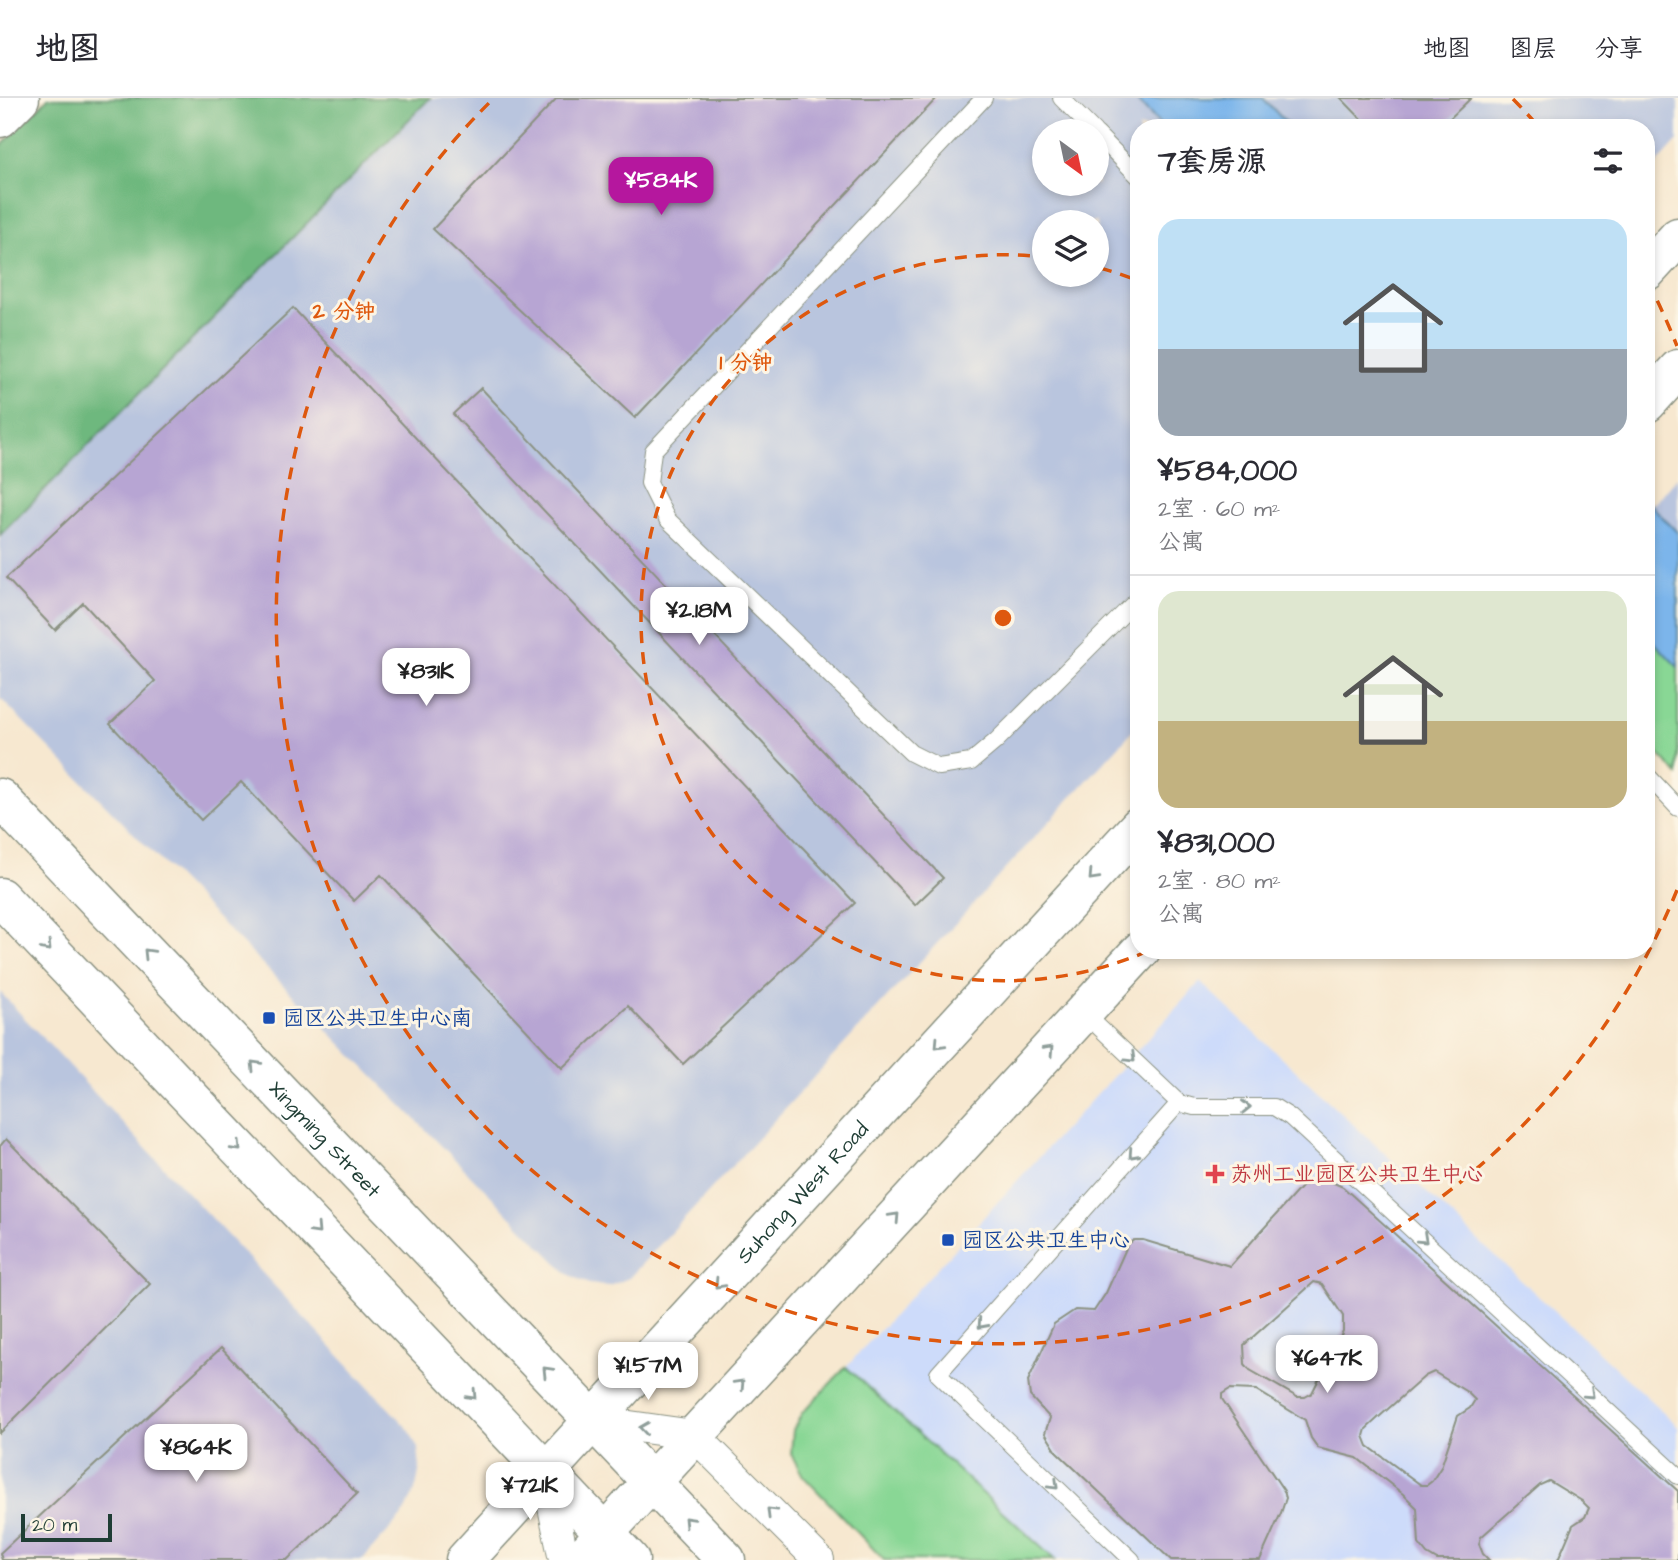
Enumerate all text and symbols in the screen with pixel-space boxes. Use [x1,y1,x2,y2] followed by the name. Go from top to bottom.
[35,26,101,72] text: 地图
[1423,32,1471,66] text: 地图
[1509,32,1557,66] text: 图层
[1595,32,1643,66] text: 分享
[1032,119,1110,196] north arrow
[1032,119,1109,287] map controls
[1158,141,1266,183] text: 7套房源
[1589,142,1627,180] icon: filters
[612,158,710,217] pin: ¥584K
[624,164,698,196] text: ¥584K
[1032,210,1109,287] button: layers
[1330,265,1456,391] icon: home
[312,297,375,326] text: 2 分钟
[719,348,773,377] text: 1 分钟
[1158,450,1297,492] text: ¥584,000
[1158,493,1280,525] text: 2室 · 60 m²
[1158,526,1204,558] text: 公寓
[642,588,756,647] pin: ¥2.18M
[666,594,732,626] text: ¥2.18M
[991,606,1015,630] centre of rings
[1330,637,1456,763] icon: home
[377,648,475,708] pin: ¥831K
[398,655,454,687] text: ¥831K
[1158,822,1275,864] text: ¥831,000
[1158,865,1281,897] text: 2室 · 80 m²
[1089,868,1101,881] one-way arrow
[1158,898,1204,930] text: 公寓
[39,938,51,951] one-way arrow
[144,949,157,962] one-way arrow
[283,1004,472,1033] place label: 园区公共卫生中心南
[261,1010,277,1026] marker: 园区公共卫生中心南
[935,1036,948,1049] one-way arrow
[1041,1045,1053,1058] one-way arrow
[1123,1049,1136,1062] one-way arrow
[250,1060,263,1073] one-way arrow
[262,1075,388,1204] street label: Xingming Street
[1241,1099,1252,1115] one-way arrow
[730,1115,876,1270] street label: Suhong West Road
[229,1139,242,1152] one-way arrow
[1129,1146,1141,1159] one-way arrow
[1231,1160,1483,1189] place label: 苏州工业园区公共卫生中心
[1205,1164,1225,1184] marker: 苏州工业园区公共卫生中心
[886,1212,899,1225] one-way arrow
[307,1222,320,1235] one-way arrow
[962,1226,1130,1255] place label: 园区公共卫生中心
[1415,1231,1428,1244] one-way arrow
[940,1232,956,1248] marker: 园区公共卫生中心
[715,1276,728,1289] one-way arrow
[978,1316,990,1329] one-way arrow
[1278,1336,1376,1395] pin: ¥647K
[591,1342,705,1402] pin: ¥1.57M
[1292,1342,1362,1374] text: ¥647K
[614,1349,682,1381] text: ¥1.57M
[543,1366,556,1379] one-way arrow
[732,1379,745,1392] one-way arrow
[1582,1386,1595,1398] one-way arrow
[464,1387,476,1400] one-way arrow
[638,1420,650,1435] one-way arrow
[147,1424,245,1484] pin: ¥864K
[160,1431,232,1463] text: ¥864K
[481,1462,579,1522] pin: ¥721K
[502,1469,558,1501] text: ¥721K
[1045,1477,1058,1490] one-way arrow
[766,1507,779,1520] one-way arrow
[21,1511,112,1543] scale bar
[32,1512,77,1539] text: 20 m
[684,1516,697,1529] one-way arrow

